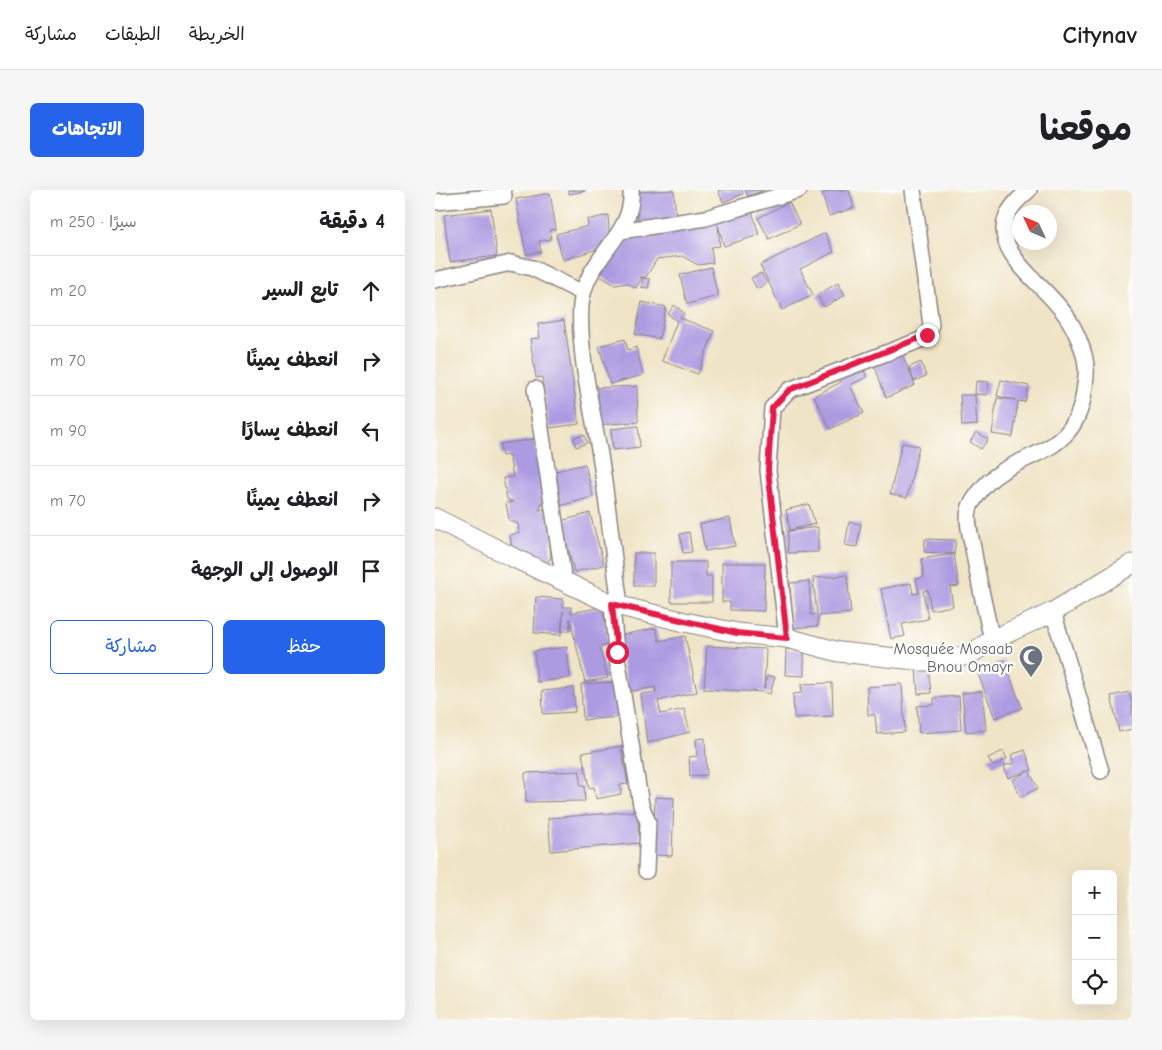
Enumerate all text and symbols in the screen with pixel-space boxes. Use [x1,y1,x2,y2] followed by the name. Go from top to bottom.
[1062,21,1137,49] text: Citynav
[25,24,77,45] text: مشاركة
[105,24,161,45] text: الطبقات
[189,24,245,45] text: الخريطة
[30,103,144,157] button: الاتجاهات
[1039,108,1132,149] text: موقعنا
[1012,205,1057,250] north arrow
[319,209,385,233] text: 4 دقيقة
[50,213,137,231] text: سيرًا · 250 m
[357,277,385,305] icon: ahead
[264,279,338,301] text: تابع السير
[50,282,87,300] text: 20 m
[916,324,939,347] route end
[357,347,385,375] icon: right
[246,349,338,371] text: انعطف يمينًا
[50,352,86,370] text: 70 m
[357,417,385,445] icon: left
[241,419,338,441] text: انعطف يسارًا
[50,422,87,440] text: 90 m
[357,487,385,515] icon: right
[246,489,338,511] text: انعطف يمينًا
[50,492,86,510] text: 70 m
[357,557,385,585] icon: arrive
[191,559,338,581] text: الوصول إلى الوجهة
[50,620,213,674] button: مشاركة
[223,620,385,674] button: حفظ
[893,640,1014,676] place label: Mosquée Mosaab Bnou Omayr
[606,641,629,664] route start
[1018,644,1044,678] mosque icon: Mosquée Mosaab Bnou Omayr
[1072,870,1117,1005] map controls
[1072,870,1117,915] button: +
[1072,915,1117,960] button: −
[1072,960,1117,1005] button: locate

